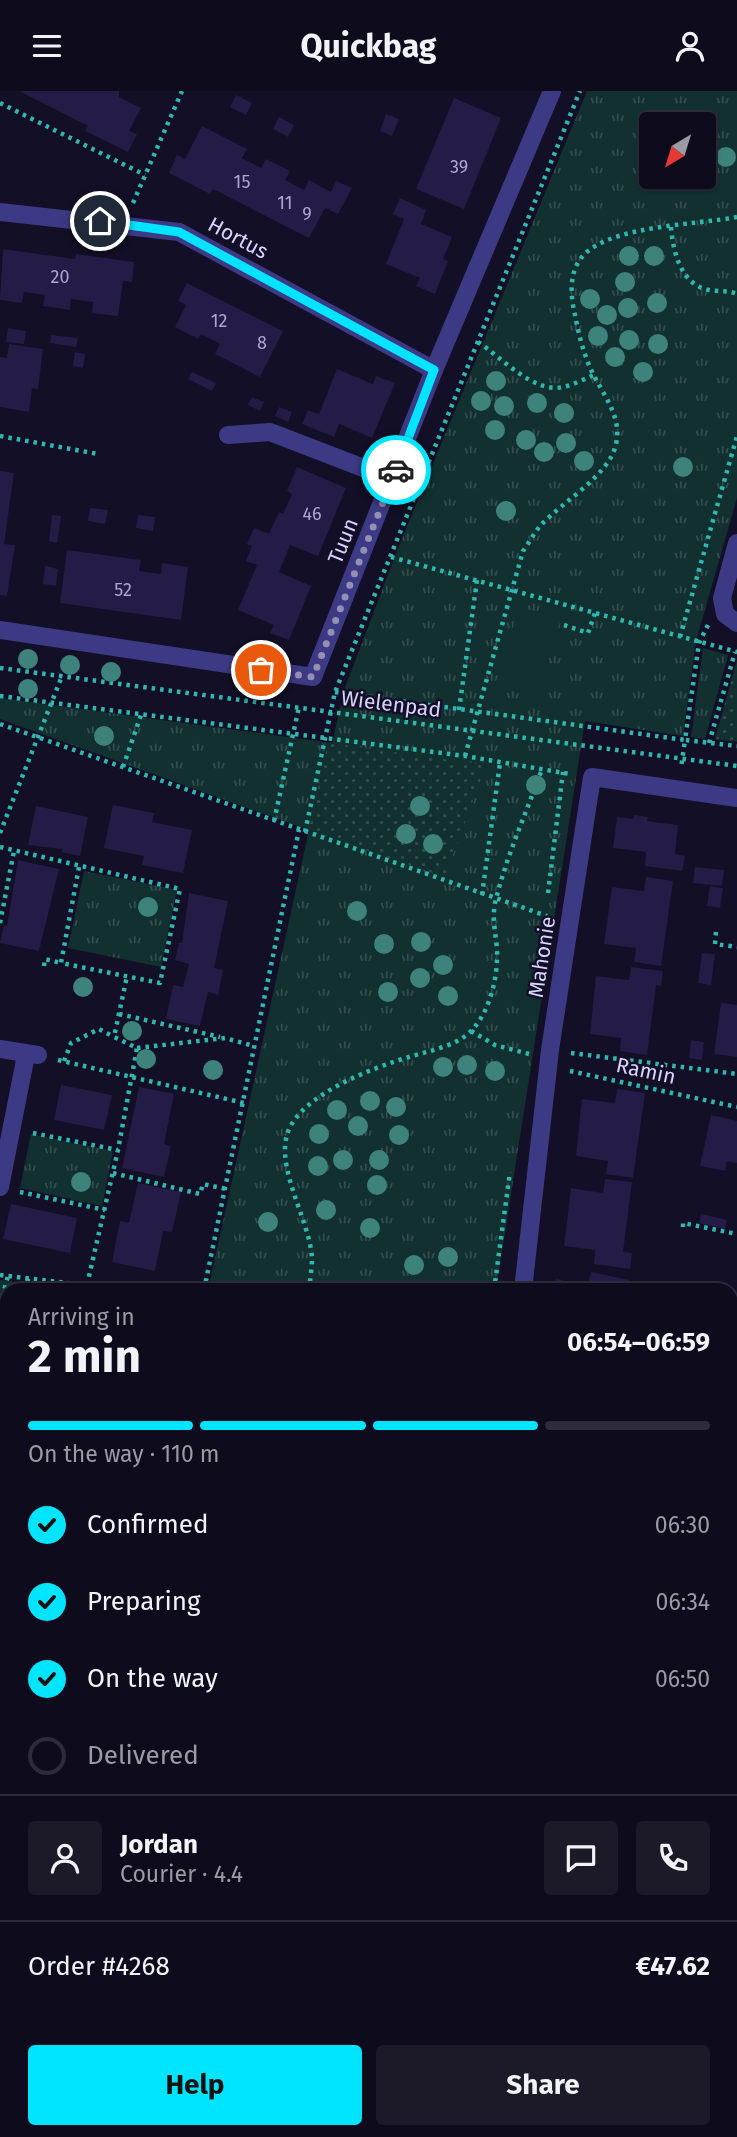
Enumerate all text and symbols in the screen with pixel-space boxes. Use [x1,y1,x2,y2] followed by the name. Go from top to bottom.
[28,27,66,65] icon: menu
[300,27,437,65] text: Quickbag
[671,27,709,65] icon: person
[639,112,716,189] north arrow
[639,112,716,189] map controls
[450,156,468,178] house number: 39
[234,171,250,193] house number: 15
[70,191,130,251] pin
[277,192,293,214] house number: 11
[81,202,119,240] icon: home
[302,203,312,225] house number: 9
[204,211,273,265] street label: Hortus
[51,266,69,288] house number: 20
[211,310,227,332] house number: 12
[257,332,267,354] house number: 8
[361,435,431,505] courier
[377,451,415,489] icon: car
[302,503,322,525] house number: 46
[322,514,364,568] street label: Tuun
[114,579,132,601] house number: 52
[231,640,291,700] pin
[242,651,280,689] icon: bag
[339,685,443,723] street label: Wielenpad
[523,914,561,1000] street label: Mahonie
[614,1052,678,1090] street label: Ramin
[28,1303,135,1331] text: Arriving in
[567,1327,710,1358] text: 06:54–06:59
[28,1329,141,1384] text: 2 min
[28,1440,220,1468] text: On the way · 110 m
[28,1506,66,1544] icon: check
[87,1509,208,1540] text: Confirmed
[655,1511,710,1539] text: 06:30
[28,1583,66,1621] icon: check
[87,1586,200,1617] text: Preparing
[656,1588,710,1616] text: 06:34
[28,1660,66,1698] icon: check
[87,1663,218,1694] text: On the way
[655,1665,710,1693] text: 06:50
[87,1740,199,1771] text: Delivered
[28,1821,102,1895] button: person
[544,1821,618,1895] button: chat
[636,1821,710,1895] button: phone
[120,1829,198,1860] text: Jordan
[120,1860,243,1888] text: Courier · 4.4
[28,1951,170,1982] text: Order #4268
[636,1951,710,1982] text: €47.62
[28,2045,362,2125] button: Help
[376,2045,710,2125] button: Share

